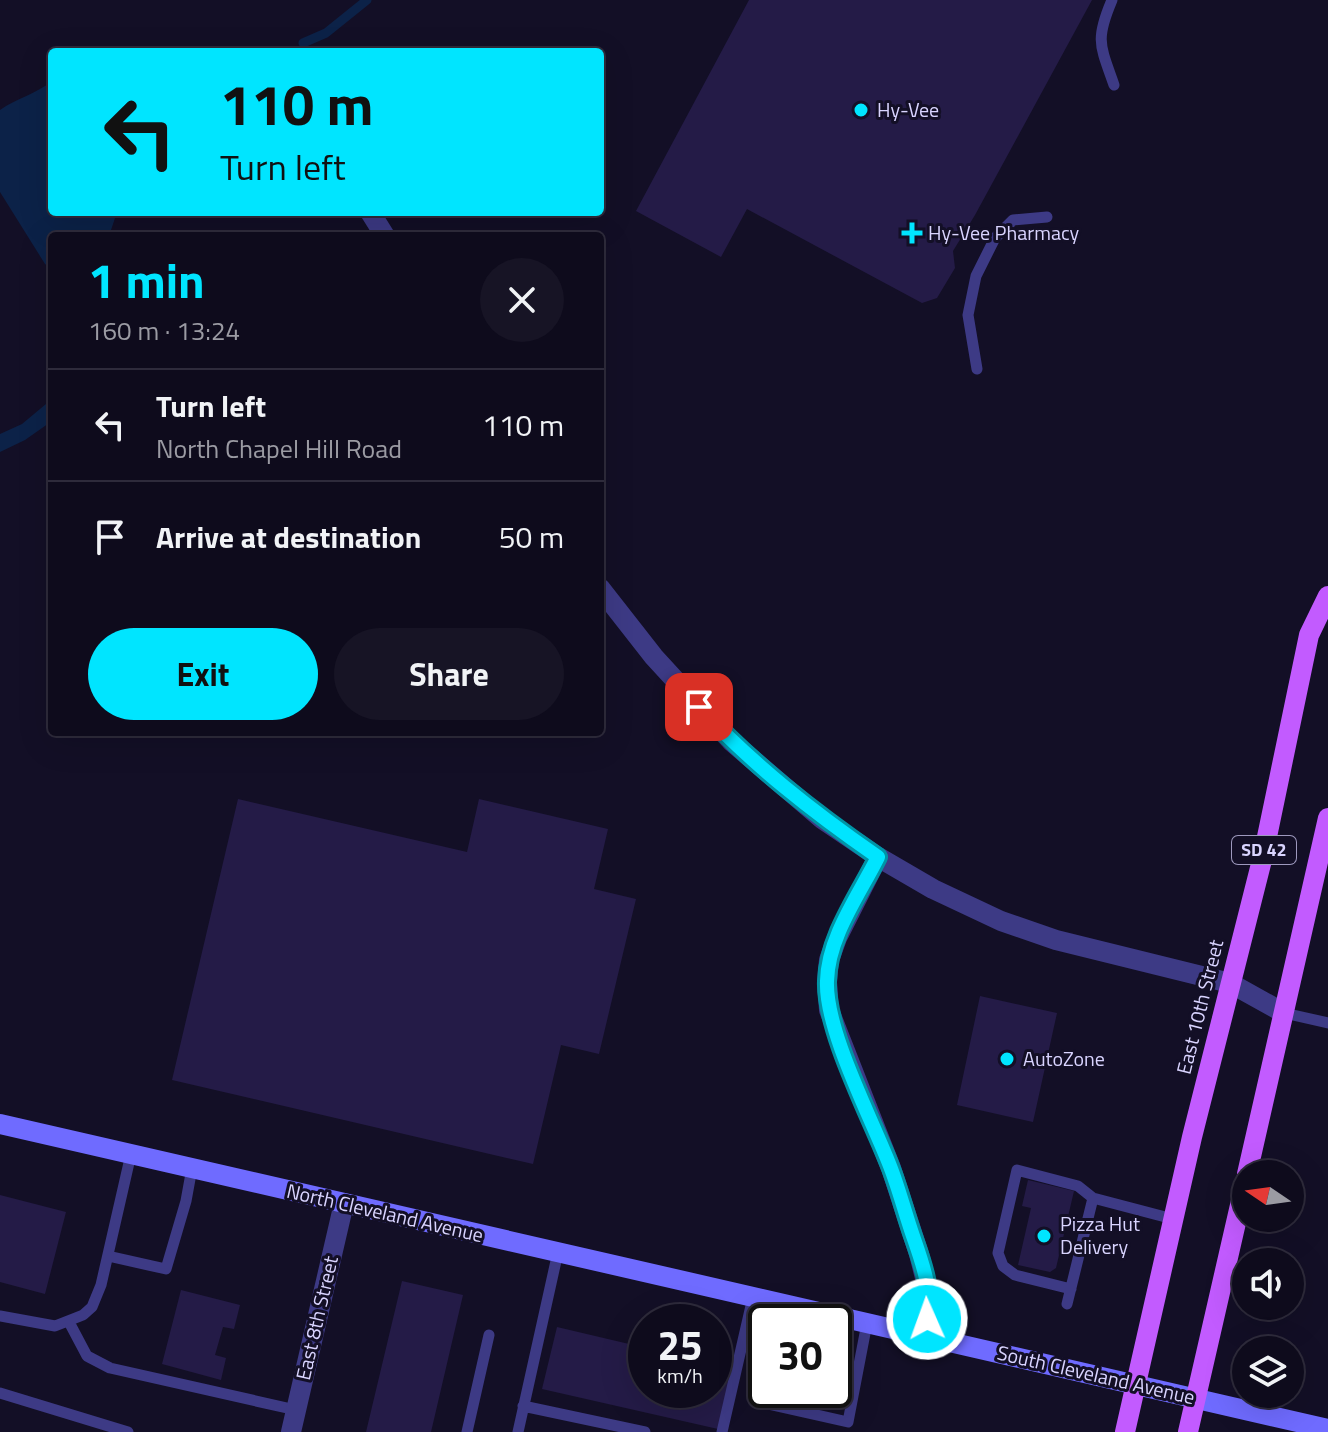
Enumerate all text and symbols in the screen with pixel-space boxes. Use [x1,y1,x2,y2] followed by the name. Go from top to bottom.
[220,62,373,147] text: 110 m
[88,80,192,184] icon: left
[877,94,939,125] place label: Hy-Vee
[852,101,870,119] marker: Hy-Vee
[220,139,346,194] text: Turn left
[928,217,1080,248] place label: Hy-Vee Pharmacy
[903,224,921,242] marker: Hy-Vee Pharmacy
[88,244,205,317] text: 1 min
[480,258,564,342] button: close
[88,311,240,350] text: 160 m · 13:24
[156,383,266,429] text: Turn left
[482,402,564,448] text: 110 m
[88,403,132,447] icon: left
[156,429,402,468] text: North Chapel Hill Road
[156,514,421,560] text: Arrive at destination
[499,514,564,560] text: 50 m
[88,515,132,559] icon: arrive
[88,628,318,720] button: Exit
[334,628,564,720] button: Share
[665,673,733,741] pin
[677,685,721,729] icon: arrive
[1232,836,1296,864] road number: SD 42
[1168,936,1231,1078] street label: East 10th Street
[1023,1043,1105,1074] place label: AutoZone
[998,1050,1016,1068] marker: AutoZone
[1232,1160,1304,1232] north arrow
[1232,1160,1304,1408] map controls
[284,1175,487,1250] street label: North Cleveland Avenue
[1060,1208,1140,1262] place label: Pizza Hut Delivery
[1035,1227,1053,1245] marker: Pizza Hut Delivery
[1232,1248,1304,1320] button: sound
[287,1253,346,1383] street label: East 8th Street
[885,1277,969,1361] position arrow
[748,1304,852,1408] speed limit sign: 30
[658,1315,702,1376] text: 25
[1232,1336,1304,1408] button: layers
[994,1337,1198,1412] street label: South Cleveland Avenue
[657,1360,703,1391] text: km/h

